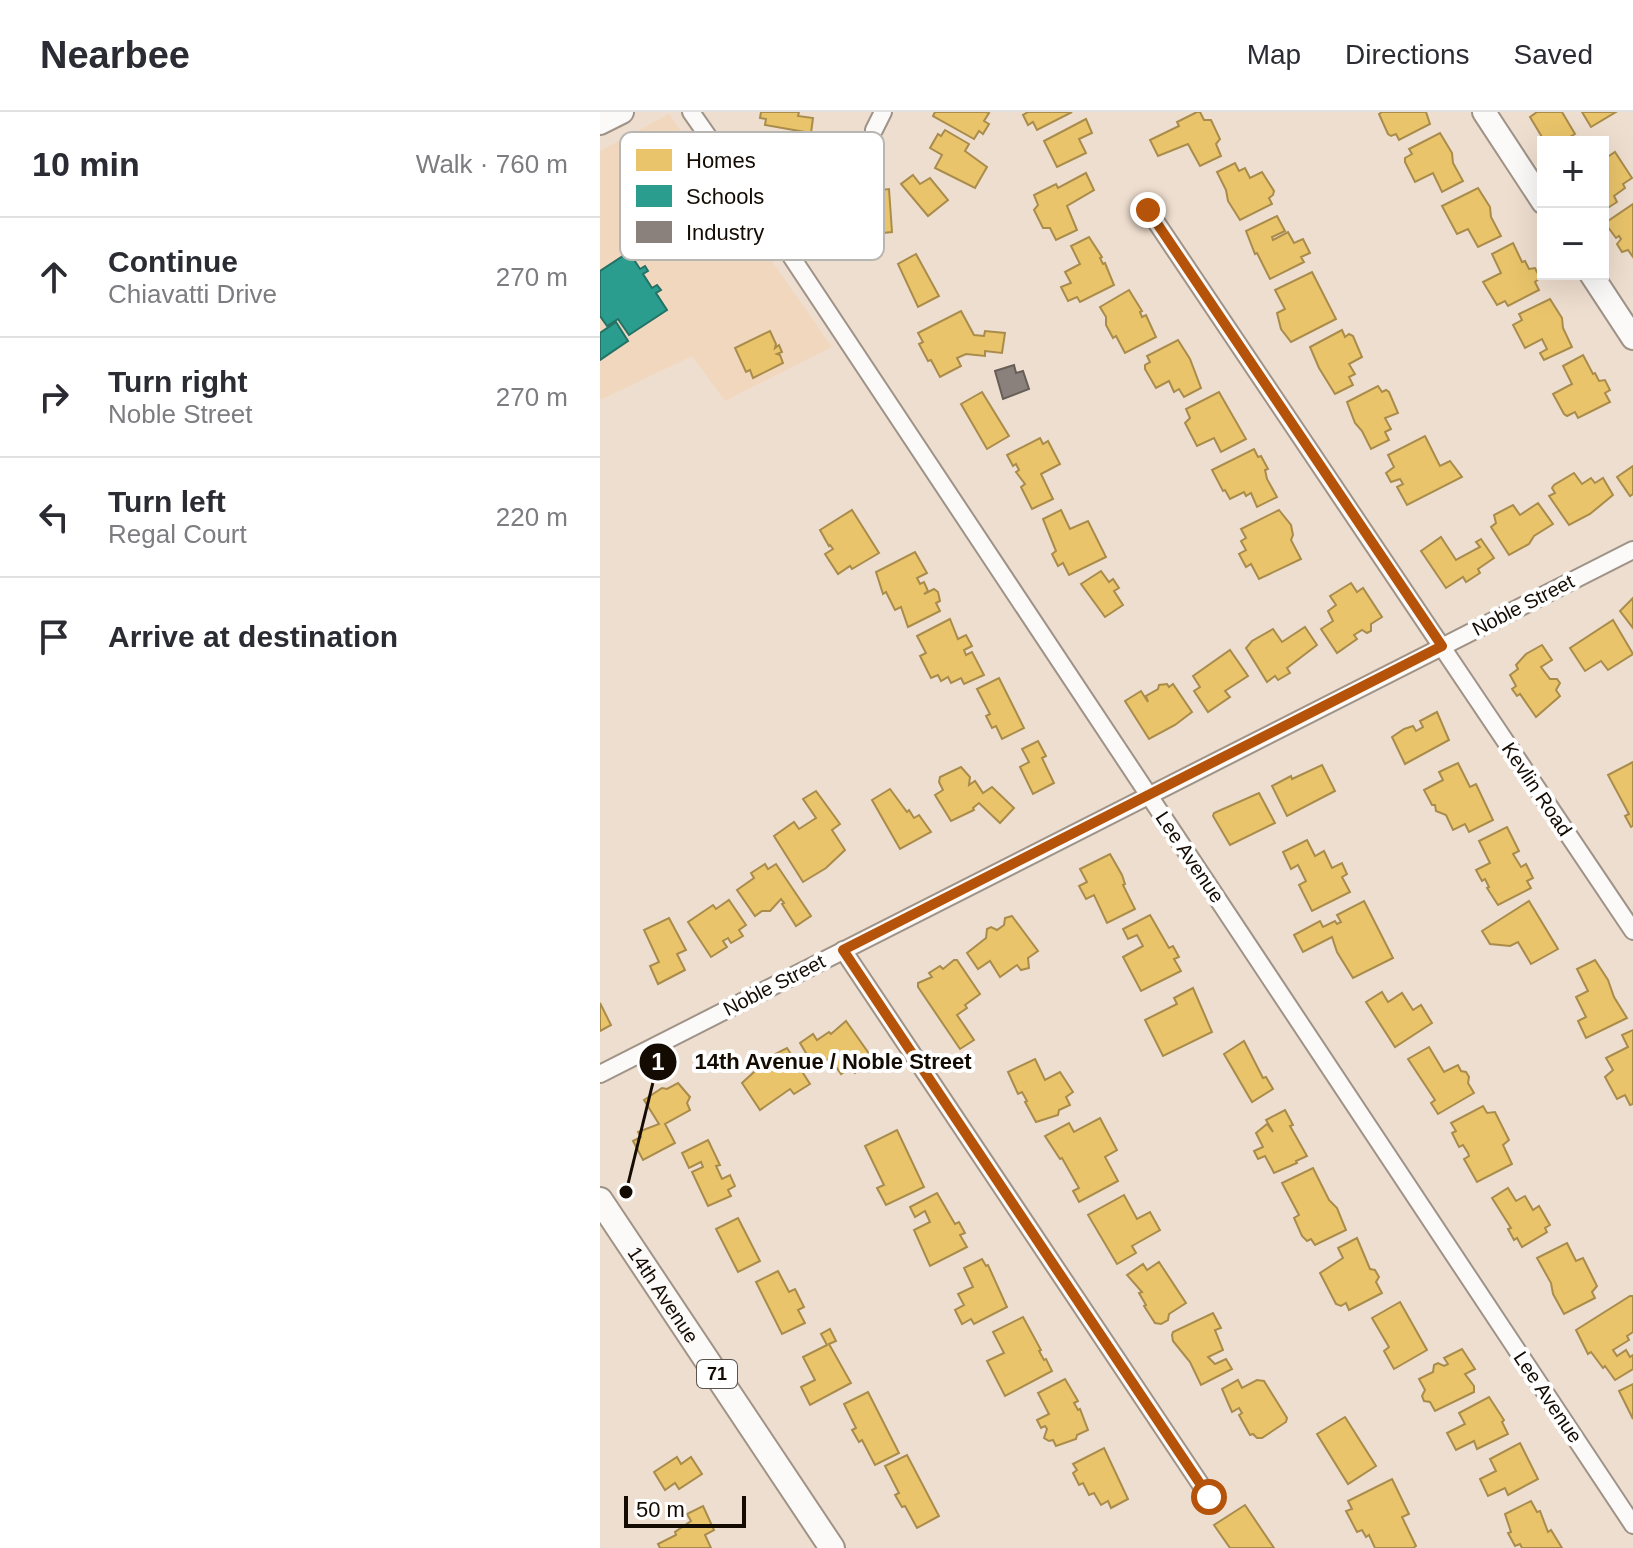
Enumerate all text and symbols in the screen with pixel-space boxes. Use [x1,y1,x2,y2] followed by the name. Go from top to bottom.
[40,34,190,76] text: Nearbee
[1247,39,1301,70] text: Map
[1345,39,1470,70] text: Directions
[1514,39,1593,70] text: Saved
[620,132,884,260] legend
[1537,136,1609,280] map controls
[1537,136,1609,208] button: +
[32,145,140,183] text: 10 min
[686,148,756,173] text: Homes
[416,149,568,179] text: Walk · 760 m
[686,184,764,209] text: Schools
[1130,192,1166,228] route end
[1537,208,1609,280] button: −
[686,220,764,245] text: Industry
[108,245,238,278] text: Continue
[32,255,76,299] icon: ahead
[496,262,568,292] text: 270 m
[108,279,277,309] text: Chiavatti Drive
[108,365,247,398] text: Turn right
[32,375,76,419] icon: right
[496,382,568,412] text: 270 m
[108,399,253,429] text: Noble Street
[108,485,226,518] text: Turn left
[32,495,76,539] icon: left
[496,502,568,532] text: 220 m
[108,519,247,549] text: Regal Court
[1468,570,1578,640] street label: Noble Street
[32,615,76,659] icon: arrive
[108,620,398,653] text: Arrive at destination
[1498,738,1576,840] street label: Kevlin Road
[1151,807,1229,907] street label: Lee Avenue
[719,950,829,1020] street label: Noble Street
[638,1039,988,1085] callout: 14th Avenue / Noble Street
[651,1048,665,1075] text: 1
[694,1049,972,1074] text: 14th Avenue / Noble Street
[623,1243,703,1347] street label: 14th Avenue
[1509,1347,1587,1447] street label: Lee Avenue
[697,1360,737,1388] road number: 71
[1191,1479,1227,1515] route start
[624,1492,746,1528] scale bar
[636,1497,685,1522] text: 50 m

